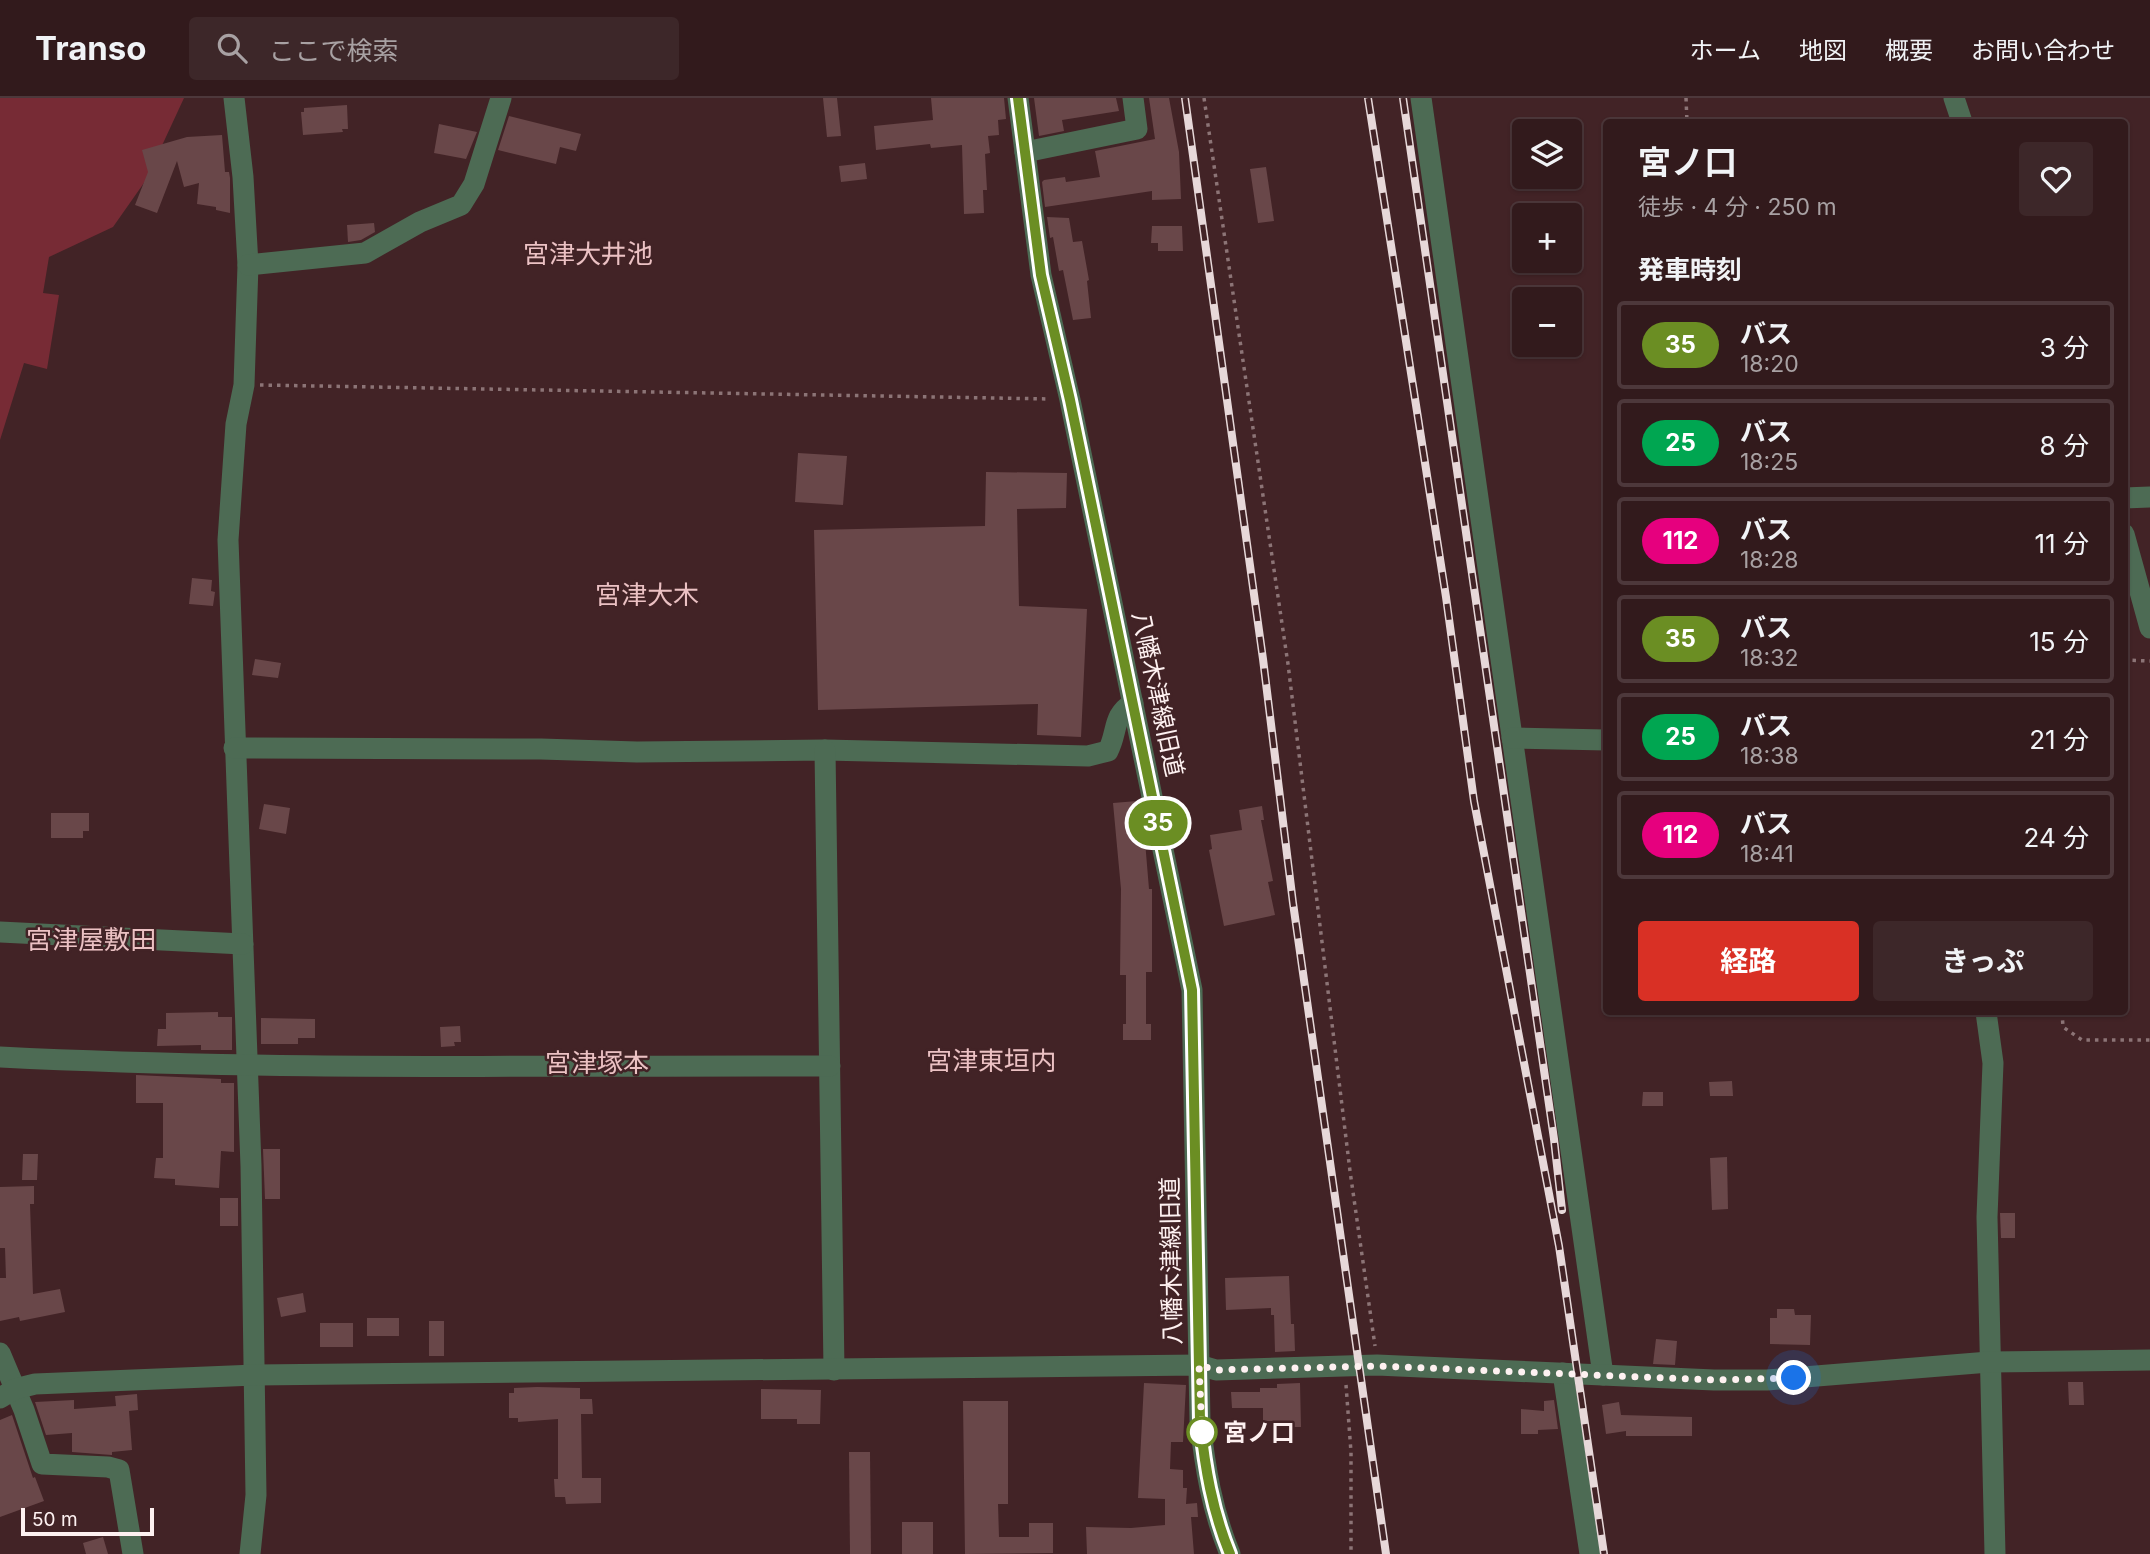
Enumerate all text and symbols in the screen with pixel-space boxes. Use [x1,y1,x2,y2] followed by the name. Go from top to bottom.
[189,17,679,80] search box
[35,28,147,68] text: Transo
[213,29,251,67] icon: search
[269,35,399,66] text: ここで検索
[1690,36,1761,65] text: ホーム
[1799,36,1847,65] text: 地図
[1885,36,1933,65] text: 概要
[1971,36,2115,65] text: お問い合わせ
[1512,119,1582,357] map controls
[1512,119,1582,189] button: layers
[1638,142,1737,182] text: 宮ノ口
[2019,142,2093,216] button: heart
[1638,193,1837,221] text: 徒歩 · 4 分 · 250 m
[1512,203,1582,273] button: +
[523,238,653,269] district label: 宮津大井池
[1638,254,1742,285] text: 発車時刻
[1512,287,1582,357] button: −
[1740,318,1792,349] text: バス
[1665,330,1696,359] text: 35
[2040,332,2089,363] text: 3 分
[1740,350,1799,378] text: 18:20
[1740,416,1792,447] text: バス
[1665,428,1696,457] text: 25
[2040,430,2089,461] text: 8 分
[1740,448,1798,476] text: 18:25
[1740,514,1792,545] text: バス
[1663,526,1698,555] text: 112
[2035,528,2089,559] text: 11 分
[1740,546,1798,574] text: 18:28
[595,579,699,610] district label: 宮津大木
[1126,609,1190,779] street label: 八幡木津線旧道
[1740,612,1792,643] text: バス
[1665,624,1696,653] text: 35
[2029,626,2089,657] text: 15 分
[1740,644,1798,672] text: 18:32
[1740,710,1792,741] text: バス
[1665,722,1696,751] text: 25
[2029,724,2089,755] text: 21 分
[1740,742,1799,770] text: 18:38
[1126,800,1190,846] line badge: 35
[1143,808,1173,837] text: 35
[1740,808,1792,839] text: バス
[1663,820,1698,849] text: 112
[2023,822,2089,853] text: 24 分
[1740,840,1794,868] text: 18:41
[1638,921,1859,1001] button: 経路
[1873,921,2093,1001] button: きっぷ
[26,924,156,955] district label: 宮津屋敷田
[926,1045,1056,1076] district label: 宮津東垣内
[545,1047,649,1078] district label: 宮津塚本
[1155,1177,1187,1345] street label: 八幡木津線旧道
[1776,1360,1811,1395] your location
[1187,1417,1217,1447] marker: 宮ノ口
[1223,1418,1295,1447] place label: 宮ノ口
[21,1505,154,1537] scale bar
[32,1508,78,1531] text: 50 m

